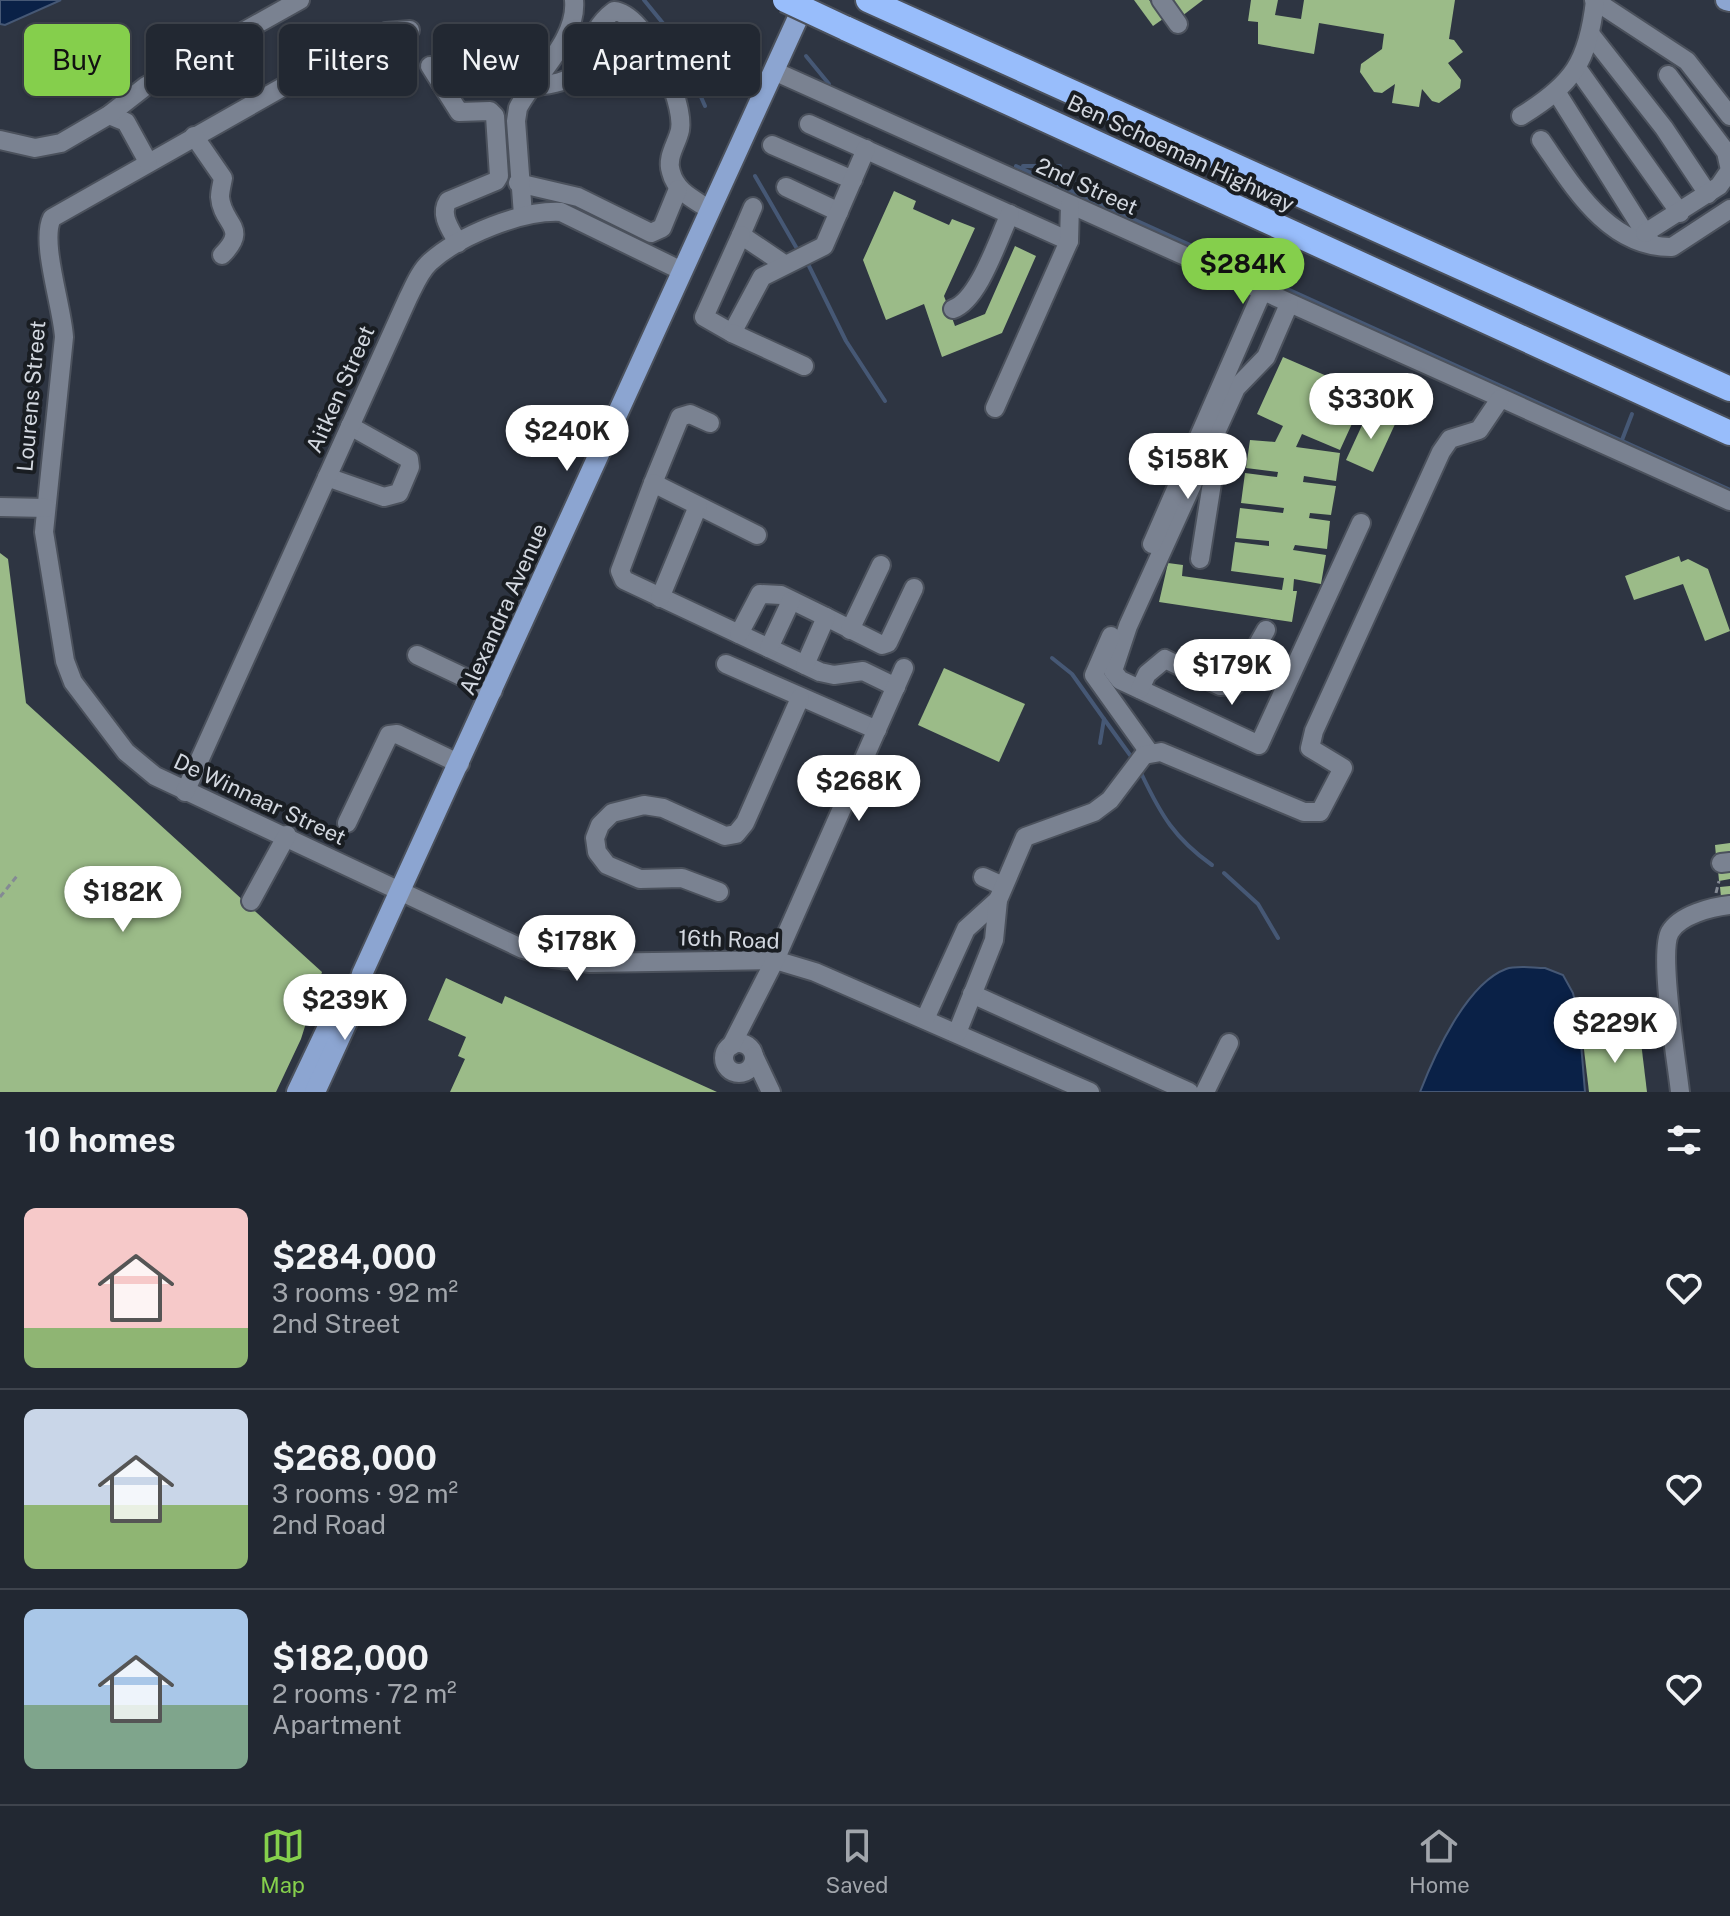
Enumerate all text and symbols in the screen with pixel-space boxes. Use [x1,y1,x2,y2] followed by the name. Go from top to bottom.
[24,24,130,96] chip: Buy
[146,24,263,96] chip: Rent
[279,24,417,96] chip: Filters
[433,24,548,96] chip: New
[564,24,760,96] chip: Apartment
[1063,89,1299,217] street label: Ben Schoeman Highway
[1032,152,1142,220] street label: 2nd Street
[1187,238,1299,306] pin: $284K
[1199,248,1287,279] text: $284K
[11,319,51,473] street label: Lourens Street
[300,321,380,457] street label: Aitken Street
[1315,373,1427,441] pin: $330K
[1327,383,1415,414] text: $330K
[511,405,623,473] pin: $240K
[524,415,610,446] text: $240K
[1132,433,1244,501] pin: $158K
[1147,443,1229,474] text: $158K
[454,519,552,699] street label: Alexandra Avenue
[1176,639,1288,707] pin: $179K
[1192,649,1272,680] text: $179K
[170,748,350,850] street label: De Winnaar Street
[803,755,915,823] pin: $268K
[815,765,903,796] text: $268K
[67,866,179,934] pin: $182K
[82,876,164,907] text: $182K
[521,915,633,983] pin: $178K
[678,924,780,954] street label: 16th Road
[537,925,617,956] text: $178K
[289,974,401,1042] pin: $239K
[301,984,389,1015] text: $239K
[1559,997,1671,1065] pin: $229K
[1572,1007,1658,1038] text: $229K
[1662,1118,1706,1162] icon: filters
[24,1120,176,1160] text: 10 homes
[272,1237,437,1277] text: $284,000
[88,1240,184,1336] icon: home
[1662,1266,1706,1310] icon: heart
[272,1277,458,1308] text: 3 rooms · 92 m²
[272,1308,400,1339] text: 2nd Street
[272,1438,437,1478] text: $268,000
[88,1441,184,1537] icon: home
[1662,1467,1706,1511] icon: heart
[272,1478,458,1509] text: 3 rooms · 92 m²
[272,1509,386,1540] text: 2nd Road
[272,1638,429,1678] text: $182,000
[88,1641,184,1737] icon: home
[1662,1667,1706,1711] icon: heart
[272,1678,457,1709] text: 2 rooms · 72 m²
[272,1709,402,1740] text: Apartment
[260,1824,305,1898] tab: Map
[826,1824,888,1898] tab: Saved
[1409,1824,1470,1898] tab: Home

